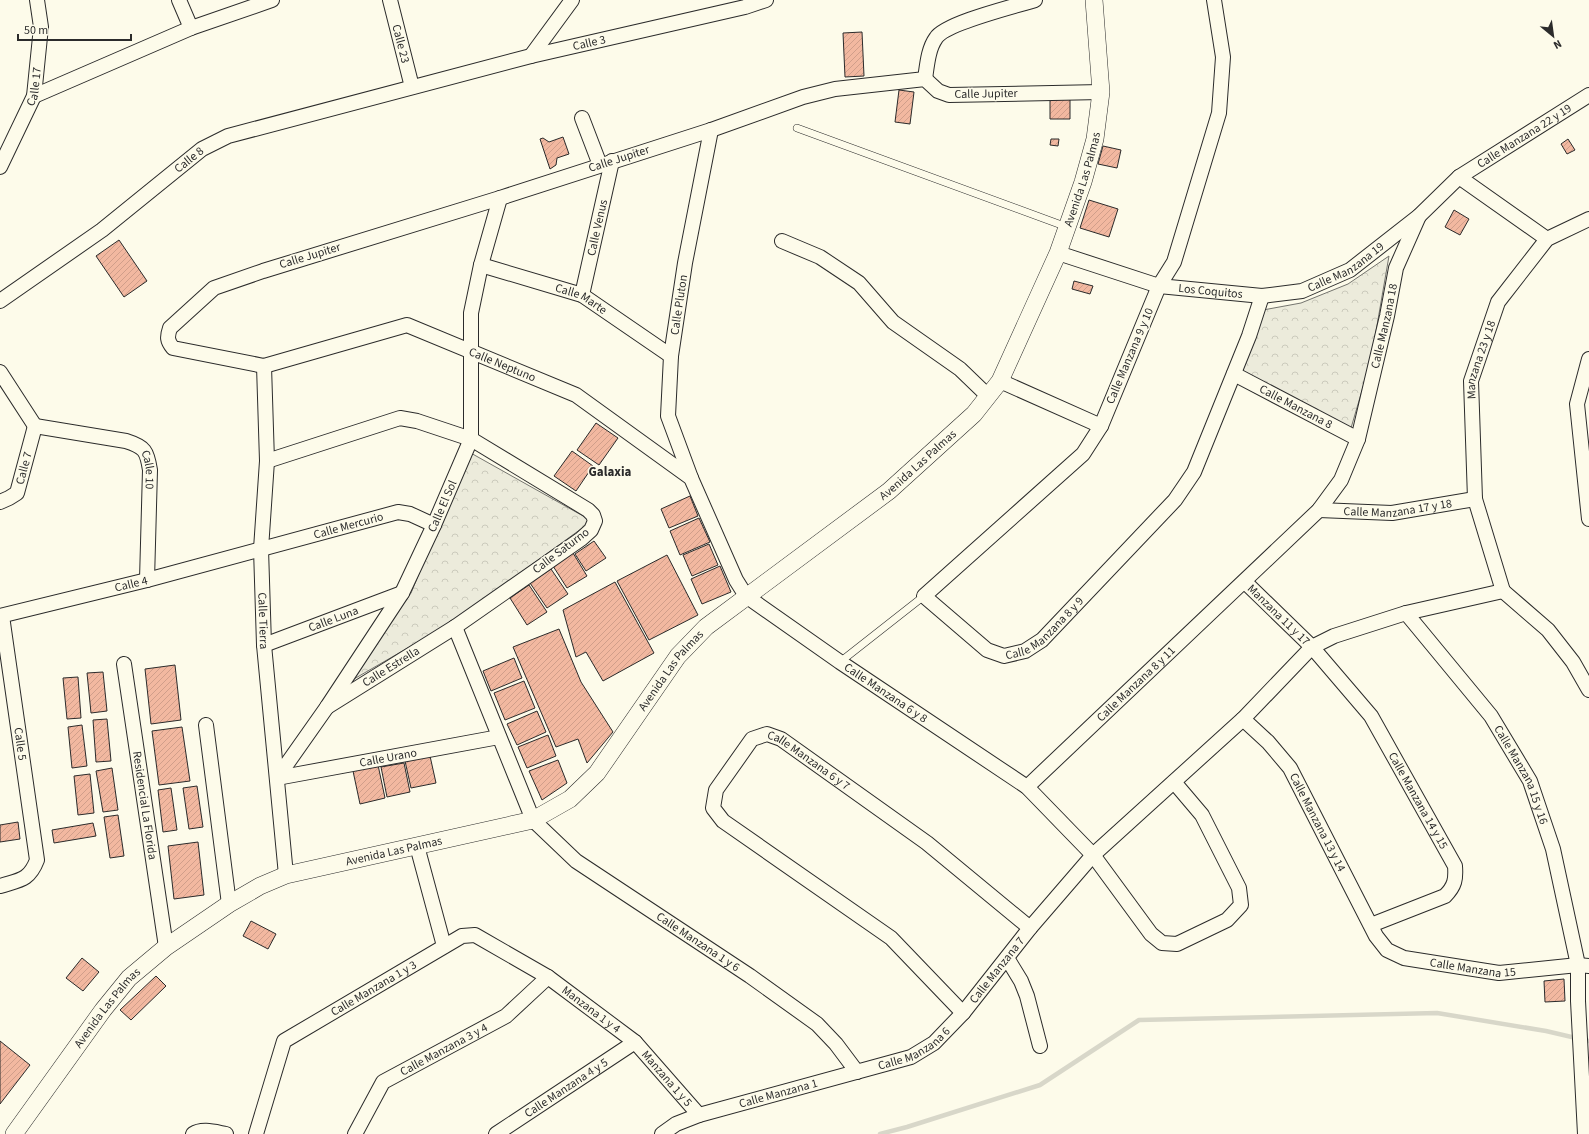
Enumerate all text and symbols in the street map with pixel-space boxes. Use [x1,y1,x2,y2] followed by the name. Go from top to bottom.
[18,16,131,42] scale bar
[1533,16,1573,56] north arrow
[24,22,48,39] text: 50 m
[388,22,414,65] street label: Calle 23
[571,31,607,55] street label: Calle 3
[1551,36,1564,53] text: N
[22,66,45,109] street label: Calle 17
[954,85,1019,103] street label: Calle Jupiter
[1474,100,1575,172] street label: Calle Manzana 22 y 19
[1059,131,1104,229] street label: Avenida Las Palmas
[586,141,653,177] street label: Calle Jupiter
[170,143,207,177] street label: Calle 8
[582,198,612,258] street label: Calle Venus
[277,238,344,273] street label: Calle Jupiter
[1305,238,1387,296] street label: Calle Manzana 19
[666,273,692,336] street label: Calle Pluton
[553,279,611,318] street label: Calle Marte
[1178,279,1243,303] street label: Los Coquitos
[1366,282,1401,370] street label: Calle Manzana 18
[1102,305,1158,407] street label: Calle Manzana 9 y 10
[1462,318,1500,399] street label: Manzana 23 y 18
[466,343,539,386] street label: Calle Neptuno
[1256,380,1336,433] street label: Calle Manzana 8
[876,426,960,504] street label: Avenida Las Palmas
[137,447,159,490] street label: Calle 10
[11,450,36,486] street label: Calle 7
[589,463,632,481] district label: Galaxia
[423,477,461,535] street label: Calle El Sol
[1343,495,1453,522] street label: Calle Manzana 17 y 18
[312,508,385,543] street label: Calle Mercurio
[529,524,593,578] street label: Calle Saturno
[113,572,149,596] street label: Calle 4
[1244,580,1314,649] street label: Manzana 11 y 17
[254,592,273,650] street label: Calle Tierra
[1004,593,1087,664] street label: Calle Manzana 8 y 9
[306,602,361,636] street label: Calle Luna
[634,626,707,714] street label: Avenida Las Palmas
[1093,642,1179,725] street label: Calle Manzana 8 y 11
[359,643,423,691] street label: Calle Estrella
[841,659,931,727] street label: Calle Manzana 6 y 8
[1490,722,1553,827] street label: Calle Manzana 15 y 16
[9,726,31,762] street label: Calle 5
[765,726,854,794] street label: Calle Manzana 6 y 7
[358,744,418,771] street label: Calle Urano
[1384,749,1452,852] street label: Calle Manzana 14 y 15
[129,750,161,861] street label: Residencial La Florida
[1285,770,1350,875] street label: Calle Manzana 13 y 14
[344,832,444,870] street label: Avenida Las Palmas
[653,908,743,976] street label: Calle Manzana 1 y 6
[965,933,1029,1007] street label: Calle Manzana 7
[1429,954,1517,982] street label: Calle Manzana 15
[327,956,420,1020] street label: Calle Manzana 1 y 3
[70,964,144,1051] street label: Avenida Las Palmas
[558,982,624,1037] street label: Manzana 1 y 4
[397,1019,491,1080] street label: Calle Manzana 3 y 4
[876,1023,954,1074] street label: Calle Manzana 6
[638,1047,696,1110] street label: Manzana 1 y 5
[521,1054,611,1122] street label: Calle Manzana 4 y 5
[737,1074,819,1112] street label: Calle Manzana 1

